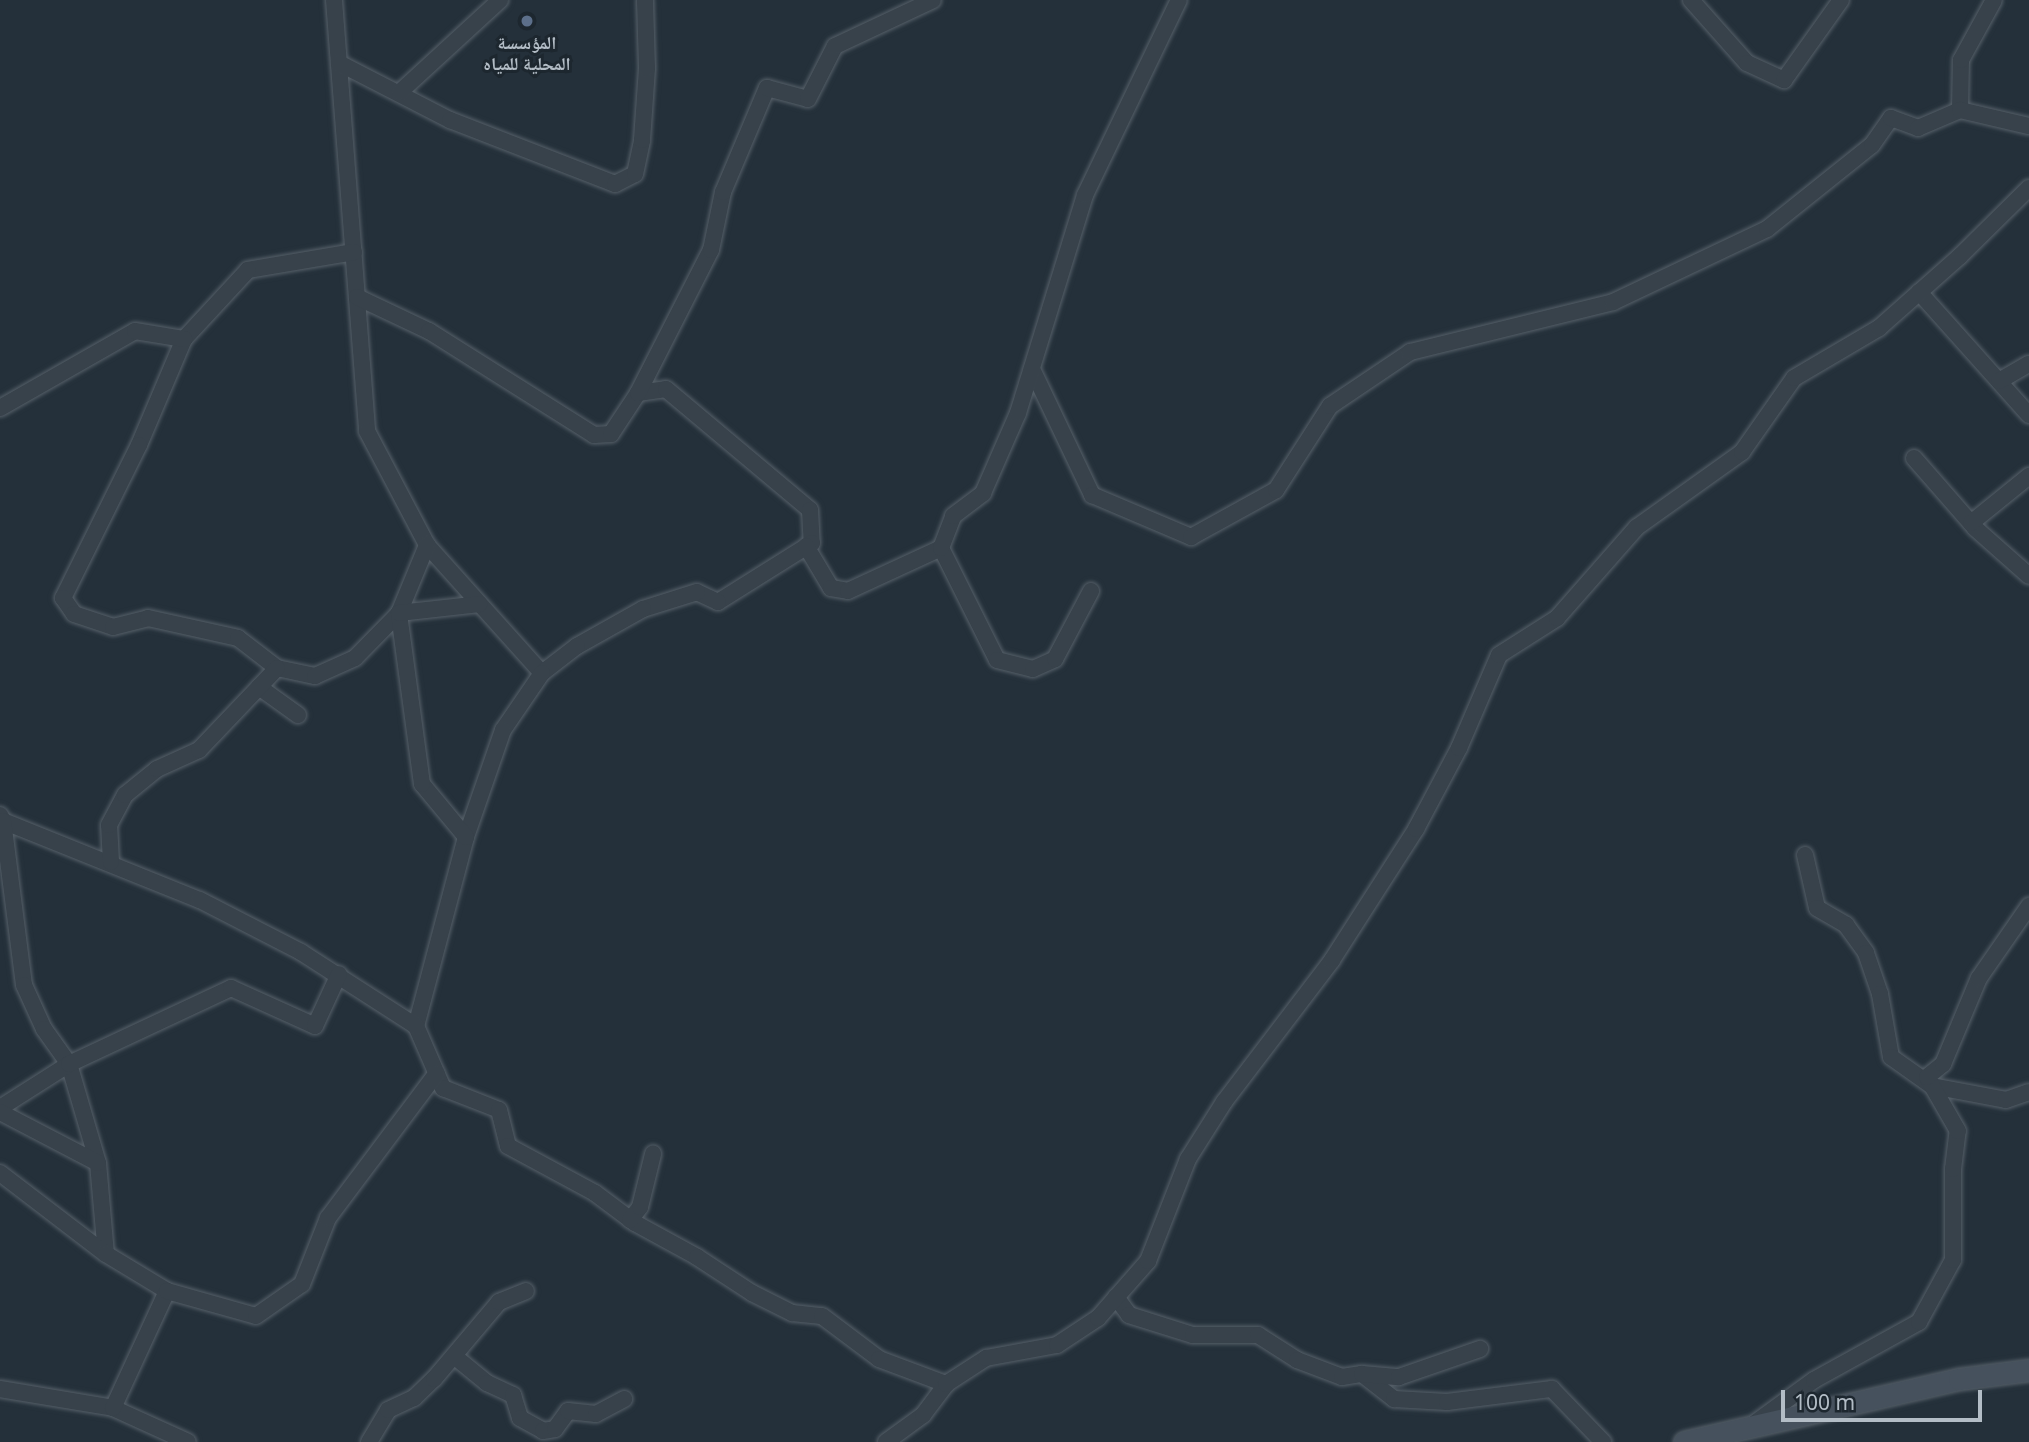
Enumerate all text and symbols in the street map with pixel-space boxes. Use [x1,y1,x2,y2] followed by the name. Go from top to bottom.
[519,13,535,29] marker: المؤسسة المحلية للمياه
[483,32,571,74] place label: المؤسسة المحلية للمياه
[1784,1376,1985,1420] scale bar
[1794,1388,1855,1416] text: 100 m

